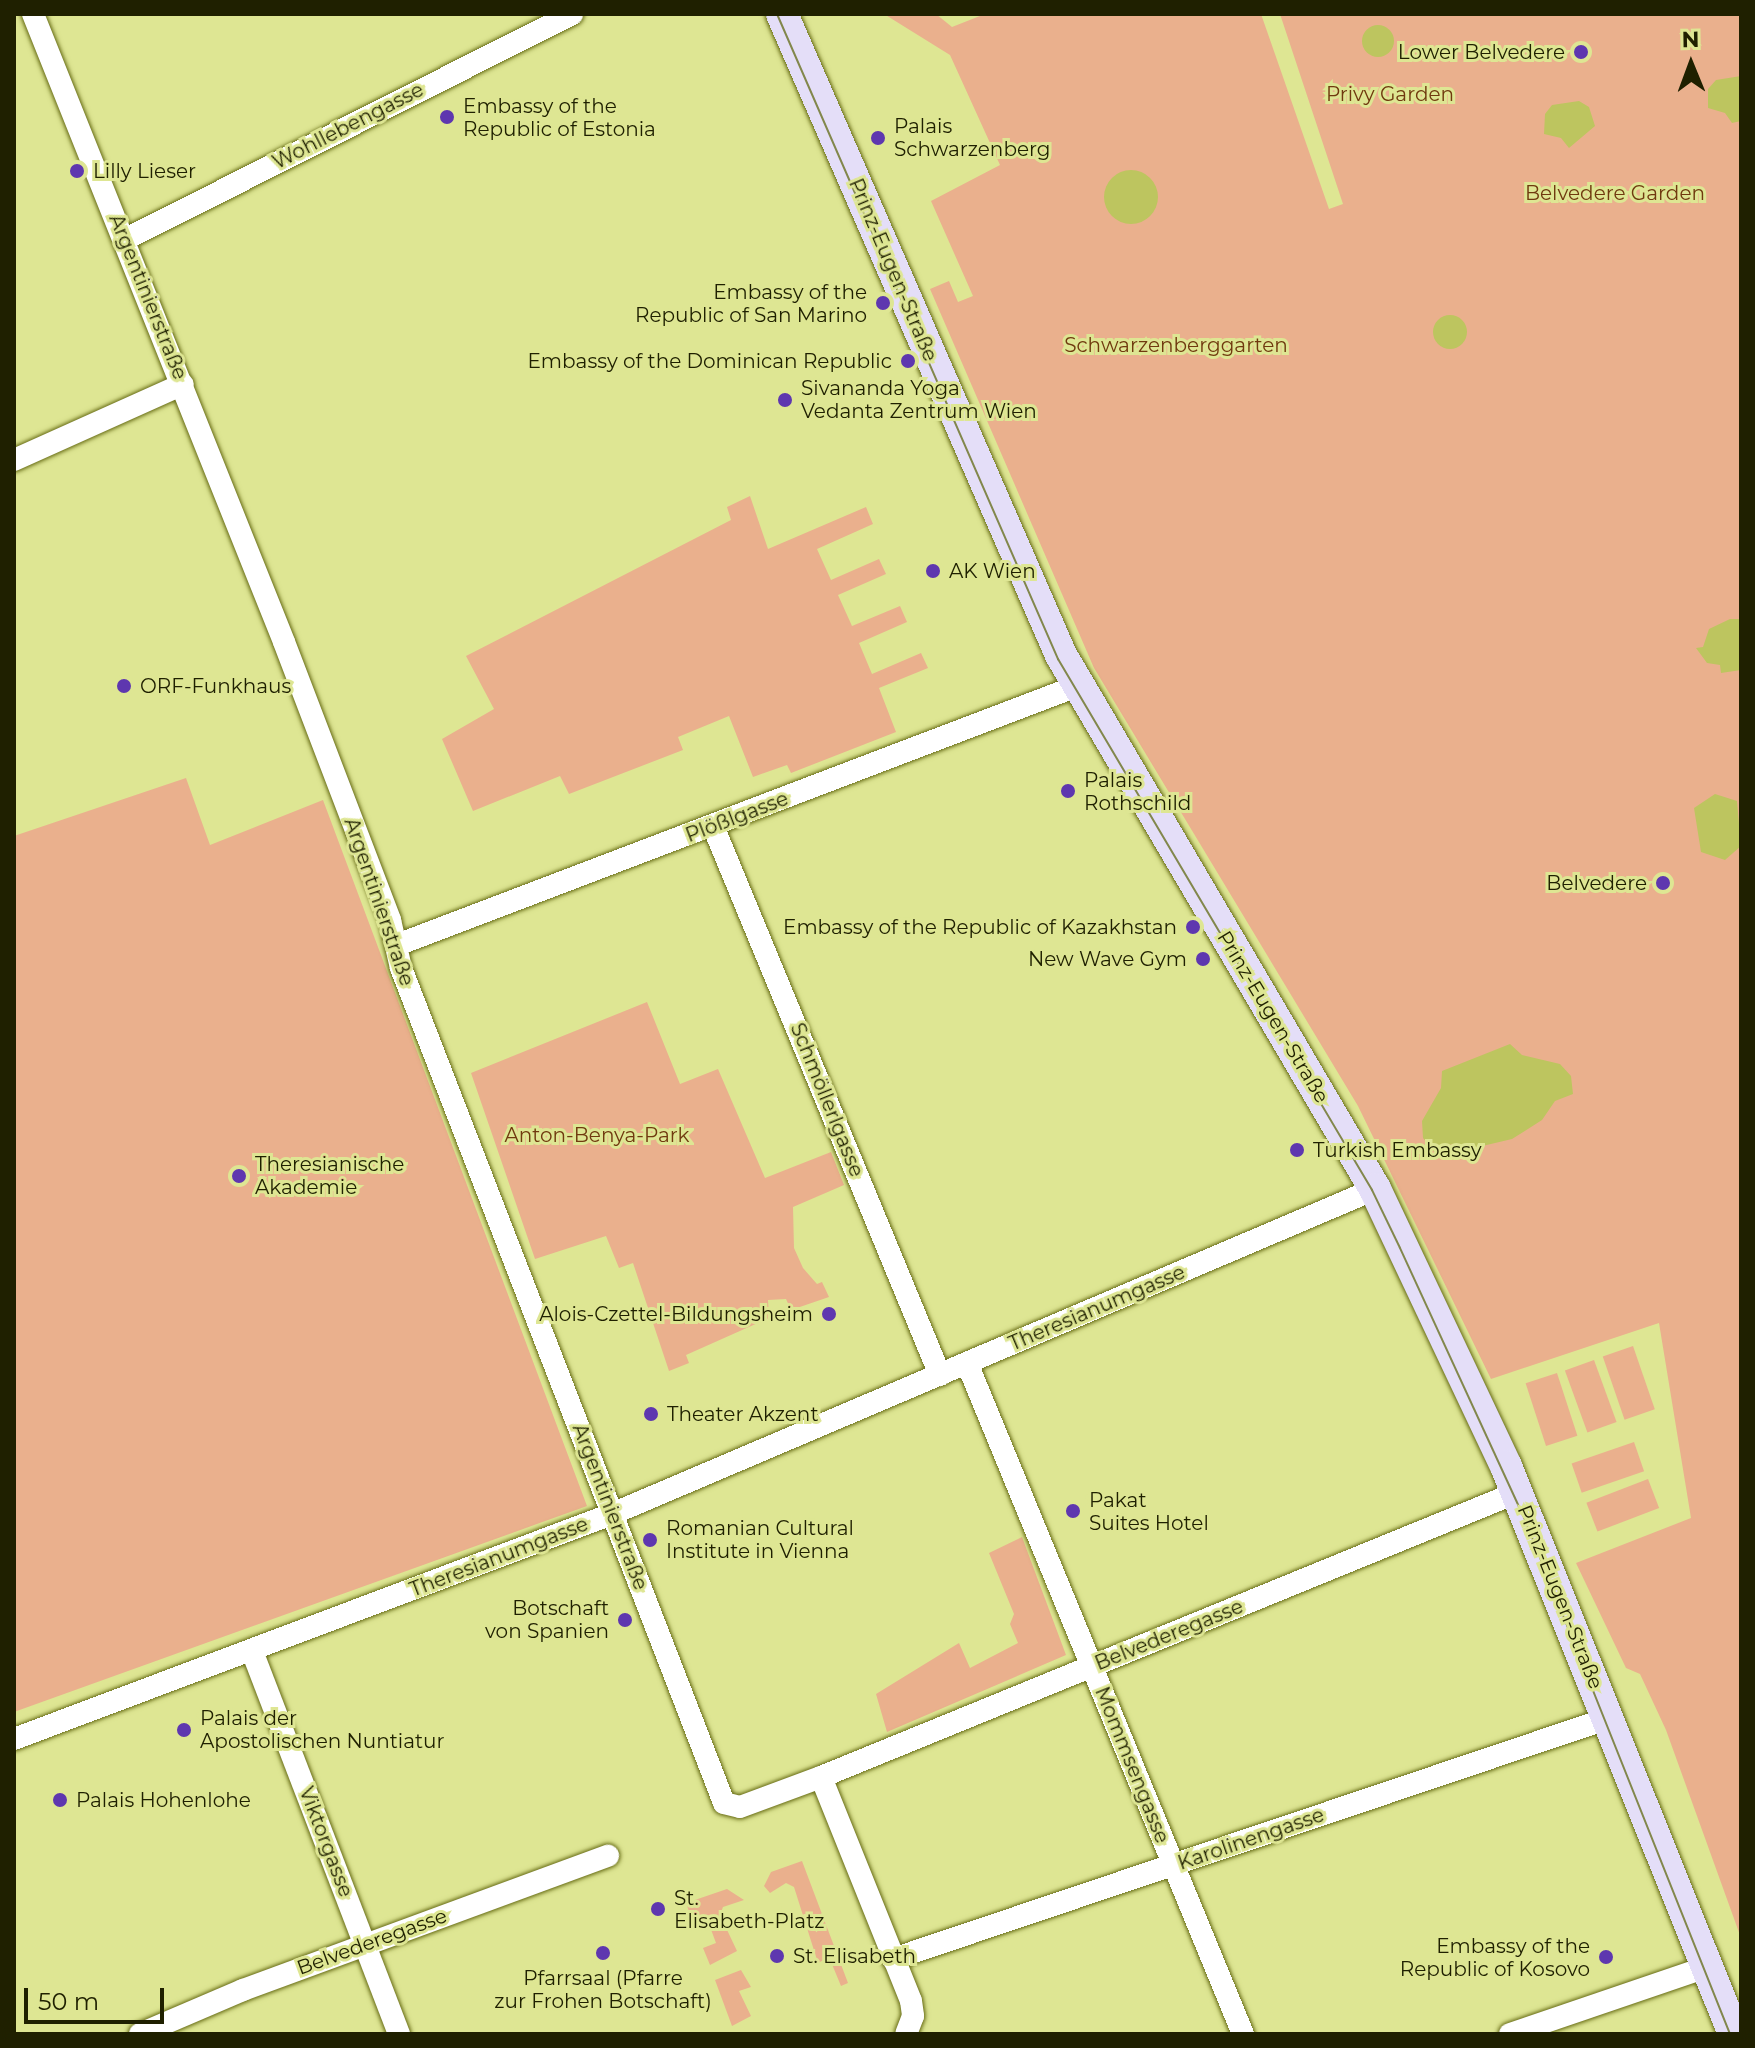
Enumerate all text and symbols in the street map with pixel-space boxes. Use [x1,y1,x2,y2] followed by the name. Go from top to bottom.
[1651,24,1731,104] north arrow
[1681,26,1700,53] text: N
[1398,40,1565,64] place label: Lower Belvedere
[1572,43,1590,61] marker: Lower Belvedere
[268,78,428,174] street label: Wohllebengasse
[1326,82,1454,106] park label: Privy Garden
[463,94,656,141] place label: Embassy of the Republic of Estonia
[438,108,456,126] marker: Embassy of the Republic of Estonia
[894,114,1050,161] place label: Palais Schwarzenberg
[869,129,887,147] marker: Palais Schwarzenberg
[93,159,196,183] place label: Lilly Lieser
[68,162,86,180] marker: Lilly Lieser
[844,175,942,365] street label: Prinz-Eugen-Straße
[1525,181,1705,205] park label: Belvedere Garden
[104,211,192,383] street label: Argentinierstraße
[635,280,867,327] place label: Embassy of the Republic of San Marino
[874,294,892,312] marker: Embassy of the Republic of San Marino
[1064,333,1288,357] park label: Schwarzenberggarten
[527,349,892,373] place label: Embassy of the Dominican Republic
[899,352,917,370] marker: Embassy of the Dominican Republic
[801,376,1037,423] place label: Sivananda Yoga Vedanta Zentrum Wien
[776,391,794,409] marker: Sivananda Yoga Vedanta Zentrum Wien
[949,559,1036,583] place label: AK Wien
[924,562,942,580] marker: AK Wien
[140,674,291,698] place label: ORF-Funkhaus
[115,677,133,695] marker: ORF-Funkhaus
[1084,768,1191,815] place label: Palais Rothschild
[1059,782,1077,800] marker: Palais Rothschild
[682,786,792,848] street label: Plößlgasse
[339,815,419,989] street label: Argentinierstraße
[1546,871,1647,895] place label: Belvedere
[1654,874,1672,892] marker: Belvedere
[783,915,1177,939] place label: Embassy of the Republic of Kazakhstan
[1184,918,1202,936] marker: Embassy of the Republic of Kazakhstan
[1212,927,1334,1107] street label: Prinz-Eugen-Straße
[1028,947,1187,971] place label: New Wave Gym
[1194,950,1212,968] marker: New Wave Gym
[785,1020,869,1180] street label: Schmöllerlgasse
[504,1123,690,1147] park label: Anton-Benya-Park
[1313,1138,1482,1162] place label: Turkish Embassy
[1288,1141,1306,1159] marker: Turkish Embassy
[255,1152,404,1199] place label: Theresianische Akademie
[230,1167,248,1185] marker: Theresianische Akademie
[1005,1260,1189,1356] street label: Theresianumgasse
[539,1302,813,1326] place label: Alois-Czettel-Bildungsheim
[820,1305,838,1323] marker: Alois-Czettel-Bildungsheim
[667,1402,819,1426] place label: Theater Akzent
[642,1405,660,1423] marker: Theater Akzent
[567,1420,653,1594] street label: Argentinierstraße
[1089,1488,1209,1535] place label: Pakat Suites Hotel
[1512,1501,1608,1693] street label: Prinz-Eugen-Straße
[1064,1502,1082,1520] marker: Pakat Suites Hotel
[406,1512,592,1602] street label: Theresianumgasse
[666,1516,854,1563] place label: Romanian Cultural Institute in Vienna
[641,1531,659,1549] marker: Romanian Cultural Institute in Vienna
[1091,1594,1247,1676] street label: Belvederegasse
[485,1596,609,1643] place label: Botschaft von Spanien
[616,1611,634,1629] marker: Botschaft von Spanien
[1090,1683,1174,1847] street label: Mommsengasse
[200,1706,445,1753] place label: Palais der Apostolischen Nuntiatur
[175,1721,193,1739] marker: Palais der Apostolischen Nuntiatur
[294,1784,358,1900] street label: Viktorgasse
[76,1788,251,1812] place label: Palais Hohenlohe
[51,1791,69,1809] marker: Palais Hohenlohe
[1175,1803,1327,1875] street label: Karolinengasse
[674,1886,824,1933] place label: St. Elisabeth-Platz
[649,1900,667,1918] marker: St. Elisabeth-Platz
[294,1904,450,1980] street label: Belvederegasse
[1400,1934,1590,1981] place label: Embassy of the Republic of Kosovo
[594,1944,612,1962] marker: Pfarrsaal (Pfarre zur Frohen Botschaft)
[793,1944,916,1968] place label: St. Elisabeth
[768,1947,786,1965] marker: St. Elisabeth
[1597,1948,1615,1966] marker: Embassy of the Republic of Kosovo
[494,1966,712,2013] place label: Pfarrsaal (Pfarre zur Frohen Botschaft)
[28,1972,168,2022] scale bar
[38,1987,99,2016] text: 50 m

